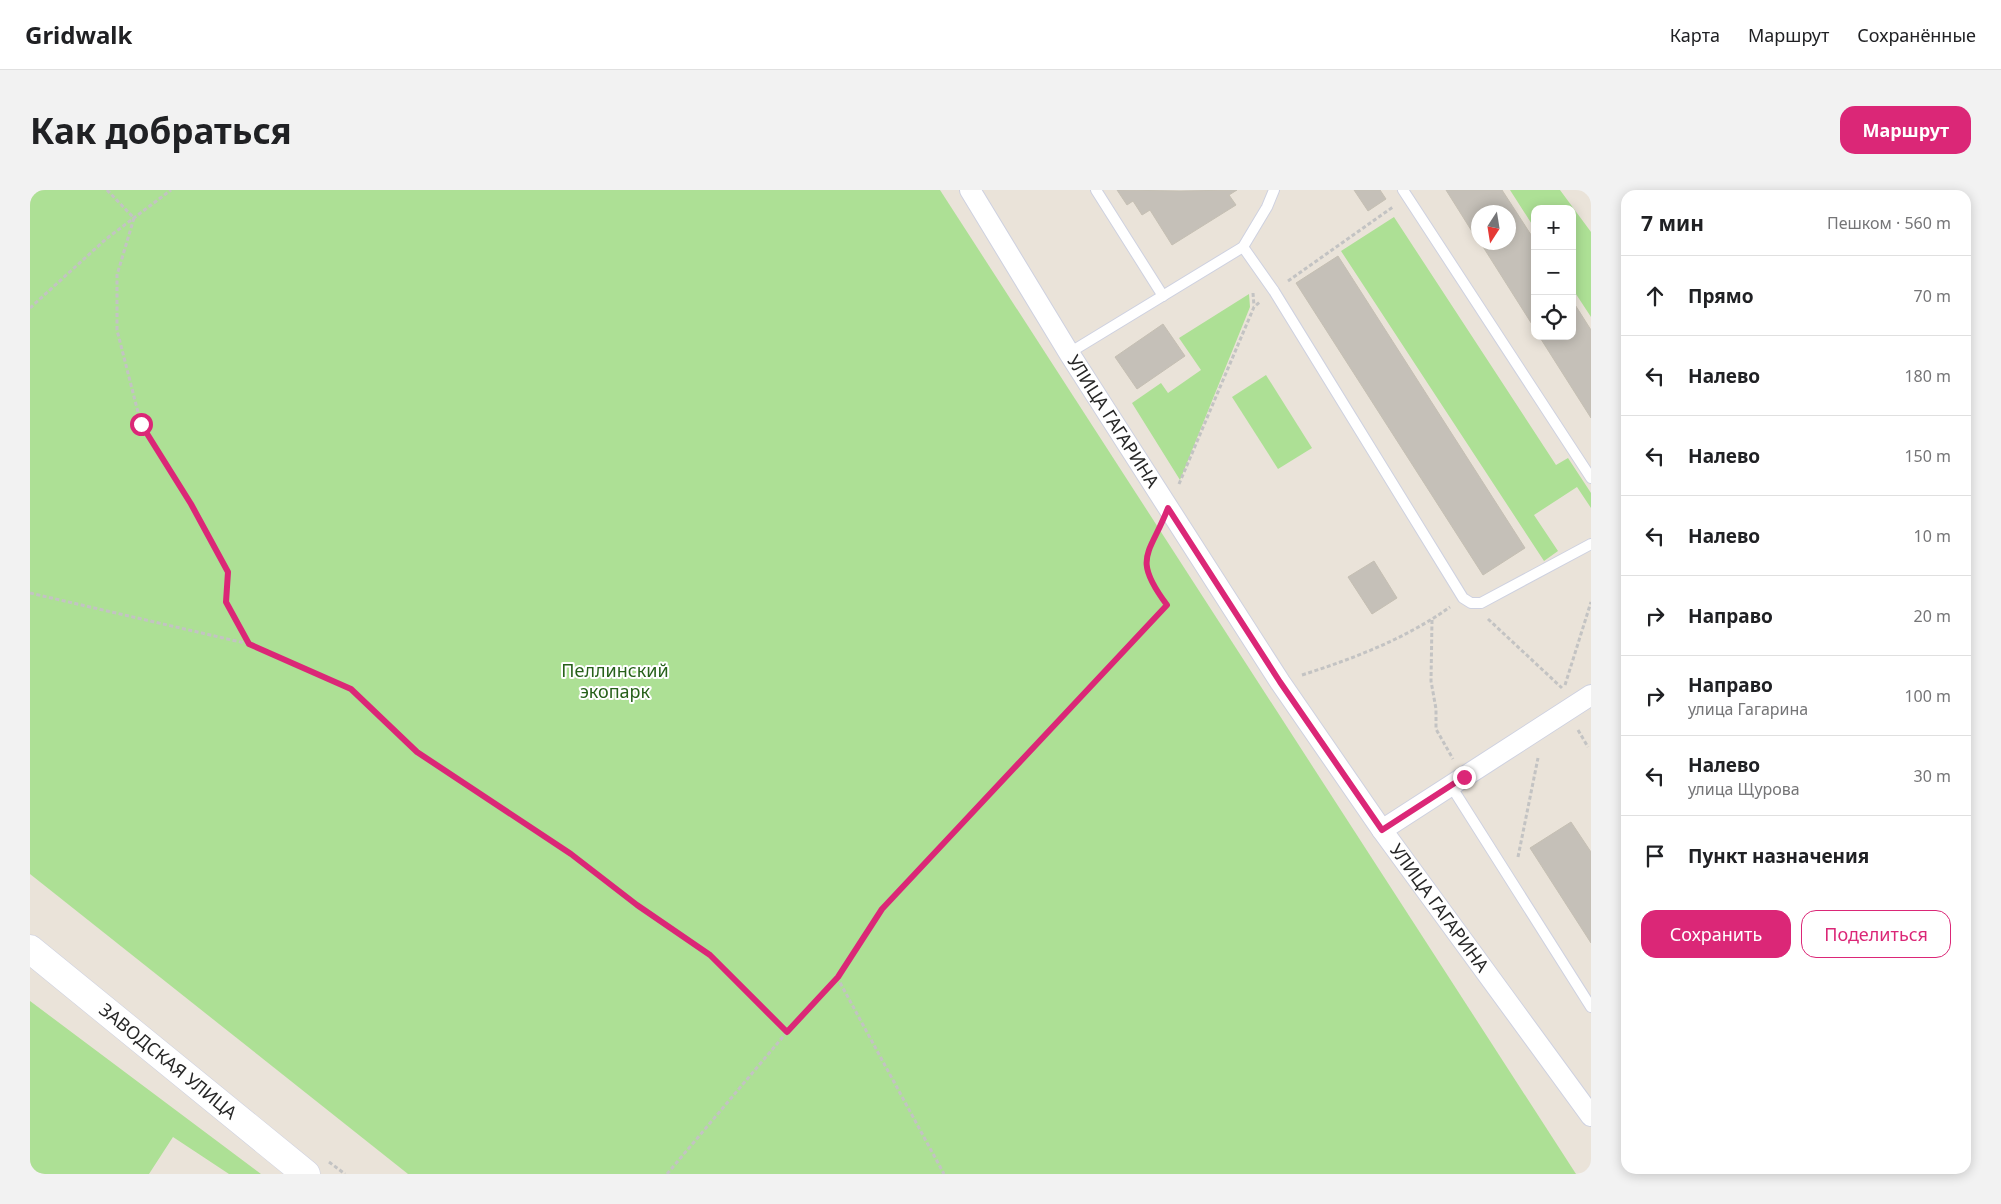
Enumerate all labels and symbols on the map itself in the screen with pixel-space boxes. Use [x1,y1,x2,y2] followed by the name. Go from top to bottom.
[1471,205,1516,250] north arrow
[1062,350,1165,492] street label: УЛИЦА ГАГАРИНА
[130,413,153,436] route start
[561,658,669,703] park label: Пеллинский экопарк
[1453,766,1476,789] route end
[1385,839,1495,977] street label: УЛИЦА ГАГАРИНА
[95,997,243,1124] street label: ЗАВОДСКАЯ УЛИЦА

